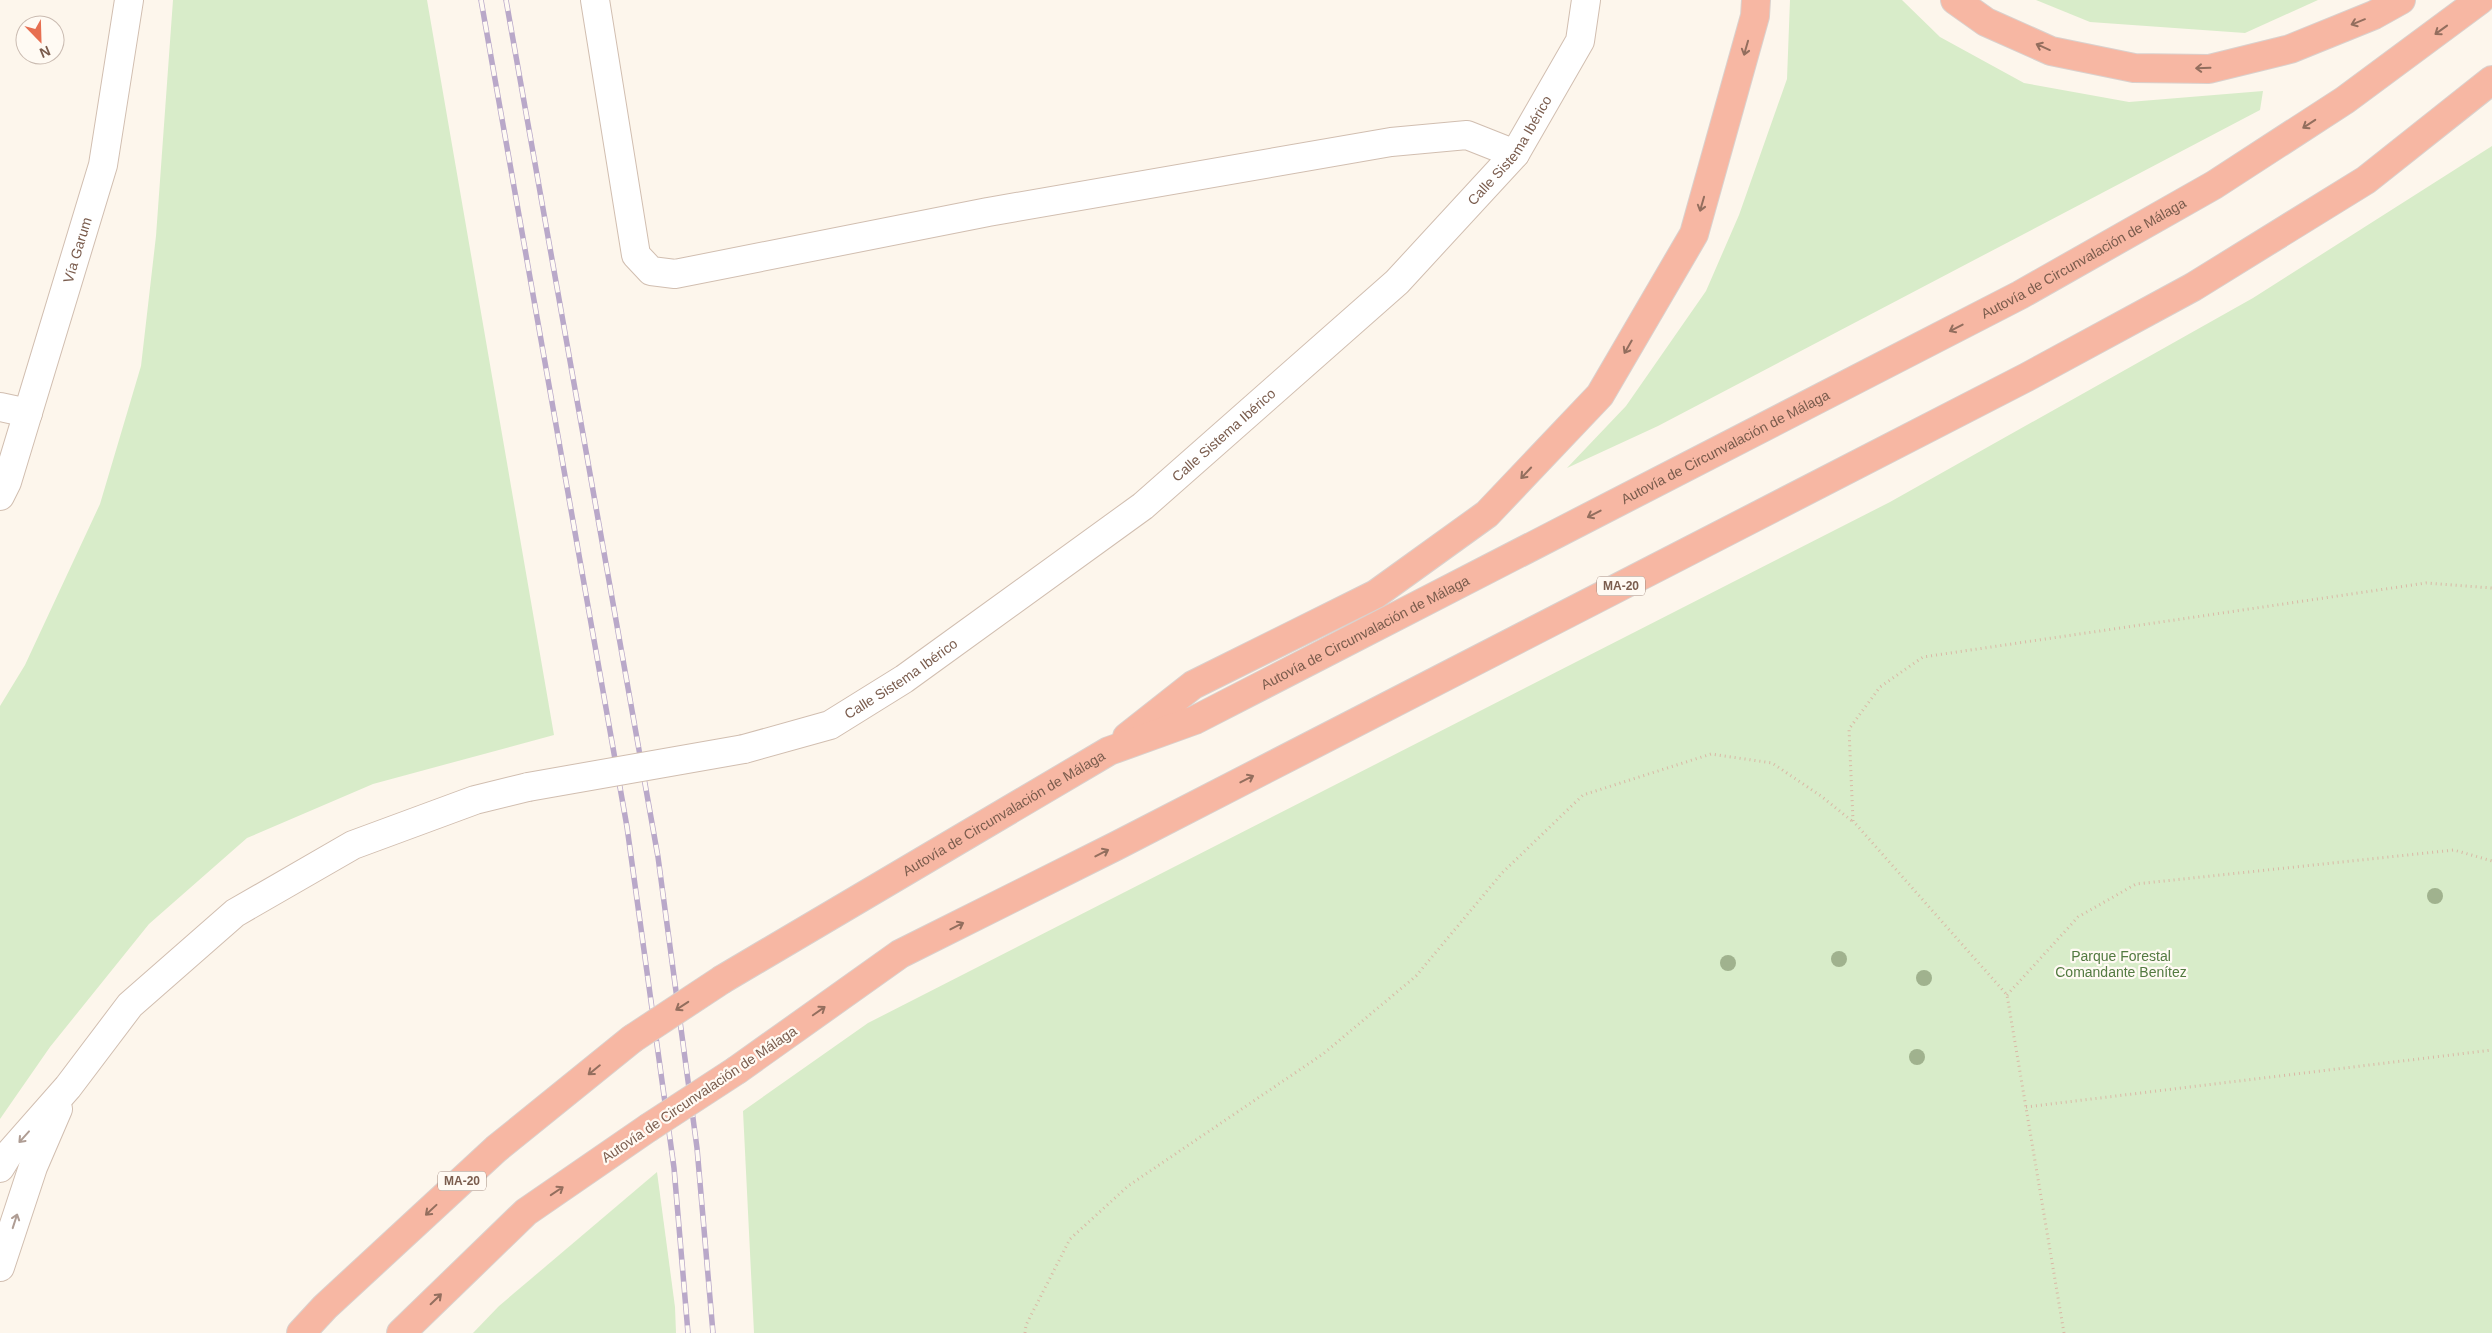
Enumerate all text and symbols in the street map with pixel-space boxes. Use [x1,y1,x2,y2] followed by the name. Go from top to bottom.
[15,15,65,65] north arrow
[2351,18,2366,27] one-way arrow
[2434,25,2448,35] one-way arrow
[1741,39,1751,55] one-way arrow
[2036,42,2051,52] one-way arrow
[37,43,53,61] text: N
[2195,63,2211,73] one-way arrow
[1464,93,1555,208] street label: Calle Sistema Ibérico
[2302,119,2316,129] one-way arrow
[1697,195,1707,211] one-way arrow
[1978,195,2189,322] street label: Autovía de Circunvalación de Málaga
[60,215,95,285] street label: Vía Garum
[1949,324,1964,333] one-way arrow
[1622,340,1632,354] one-way arrow
[1169,385,1279,485] street label: Calle Sistema Ibérico
[1618,387,1832,507] street label: Autovía de Circunvalación de Málaga
[1520,467,1532,479] one-way arrow
[1587,510,1602,519] one-way arrow
[1258,572,1472,693] street label: Autovía de Circunvalación de Málaga
[1597,576,1645,596] road number: MA-20
[841,635,961,722] street label: Calle Sistema Ibérico
[900,747,1108,879] street label: Autovía de Circunvalación de Málaga
[1239,774,1254,783] one-way arrow
[1094,848,1109,857] one-way arrow
[949,921,964,930] one-way arrow
[2055,948,2187,980] park label: Parque Forestal Comandante Benítez
[675,1001,689,1011] one-way arrow
[812,1006,826,1016] one-way arrow
[598,1022,800,1165] street label: Autovía de Circunvalación de Málaga
[588,1064,601,1075] one-way arrow
[18,1130,30,1143] one-way arrow
[438,1172,486,1190] road number: MA-20
[550,1186,564,1196] one-way arrow
[424,1204,437,1216] one-way arrow
[11,1214,20,1229] one-way arrow
[430,1293,442,1305] one-way arrow

